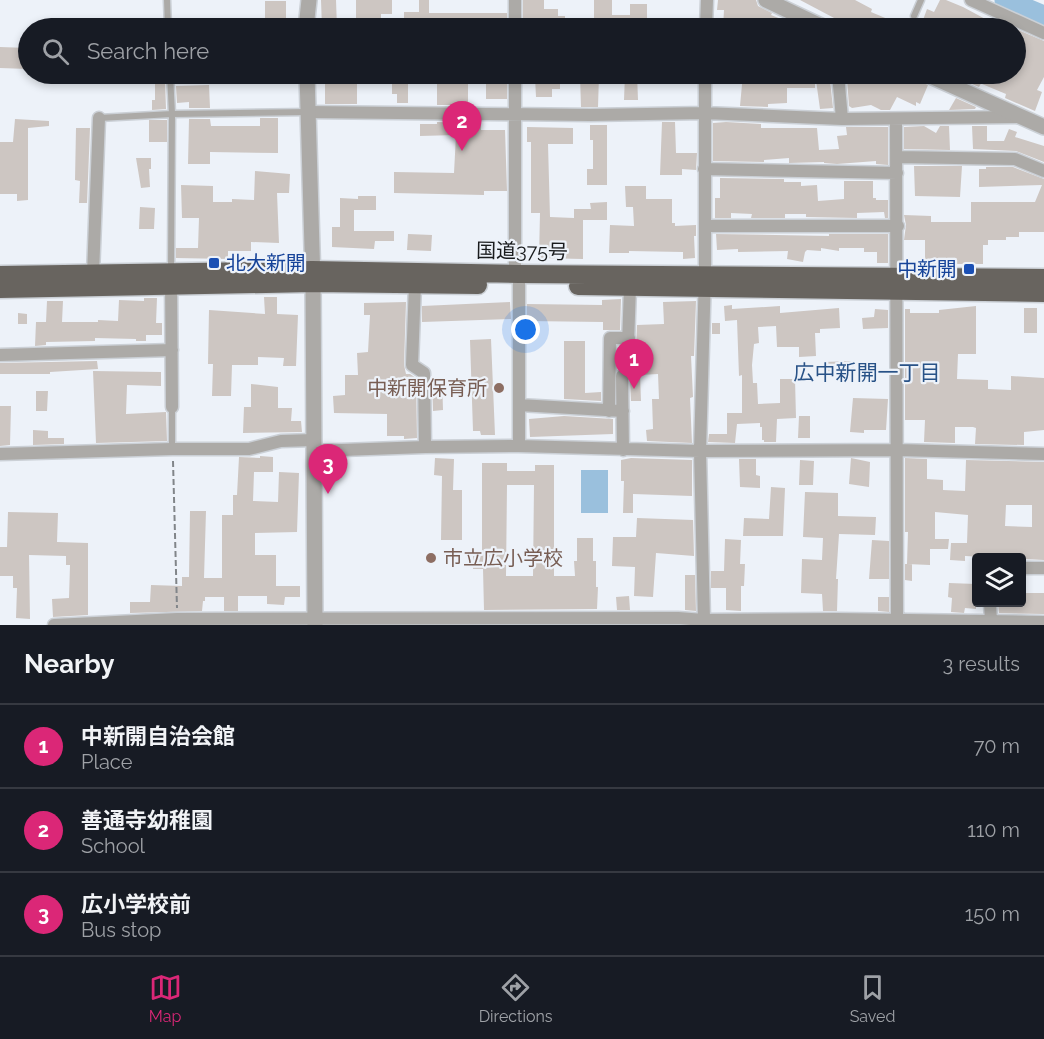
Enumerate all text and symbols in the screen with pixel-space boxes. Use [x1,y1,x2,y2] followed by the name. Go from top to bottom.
[18,18,1026,84] search box
[39,35,72,68] icon: search
[87,38,209,64] text: Search here
[442,102,482,151] pin: 2
[476,238,568,264] street label: 国道375号
[226,251,306,275] place label: 北大新開
[207,256,221,270] marker: 北大新開
[897,257,957,281] place label: 中新開
[962,262,976,276] marker: 中新開
[511,315,540,344] your location
[614,340,654,389] pin: 1
[794,360,941,385] district label: 広中新開一丁目
[367,376,487,400] place label: 中新開保育所
[492,381,506,395] marker: 中新開保育所
[308,444,348,494] pin: 3
[443,546,563,570] place label: 市立広小学校
[424,551,438,565] marker: 市立広小学校
[972,553,1026,607] map controls
[972,553,1026,607] button: layers
[24,649,114,679] text: Nearby
[942,652,1020,676] text: 3 results
[81,723,235,749] text: 中新開自治会館
[39,734,48,758] text: 1
[974,734,1020,758] text: 70 m
[81,750,132,774] text: Place
[81,807,213,833] text: 善通寺幼稚園
[38,818,49,842] text: 2
[967,818,1020,842] text: 110 m
[81,834,145,858] text: School
[81,891,191,917] text: 広小学校前
[38,902,49,926] text: 3
[965,902,1020,926] text: 150 m
[81,918,161,942] text: Bus stop
[149,971,182,1026] tab: Map
[479,971,553,1026] tab: Directions
[850,971,895,1026] tab: Saved

